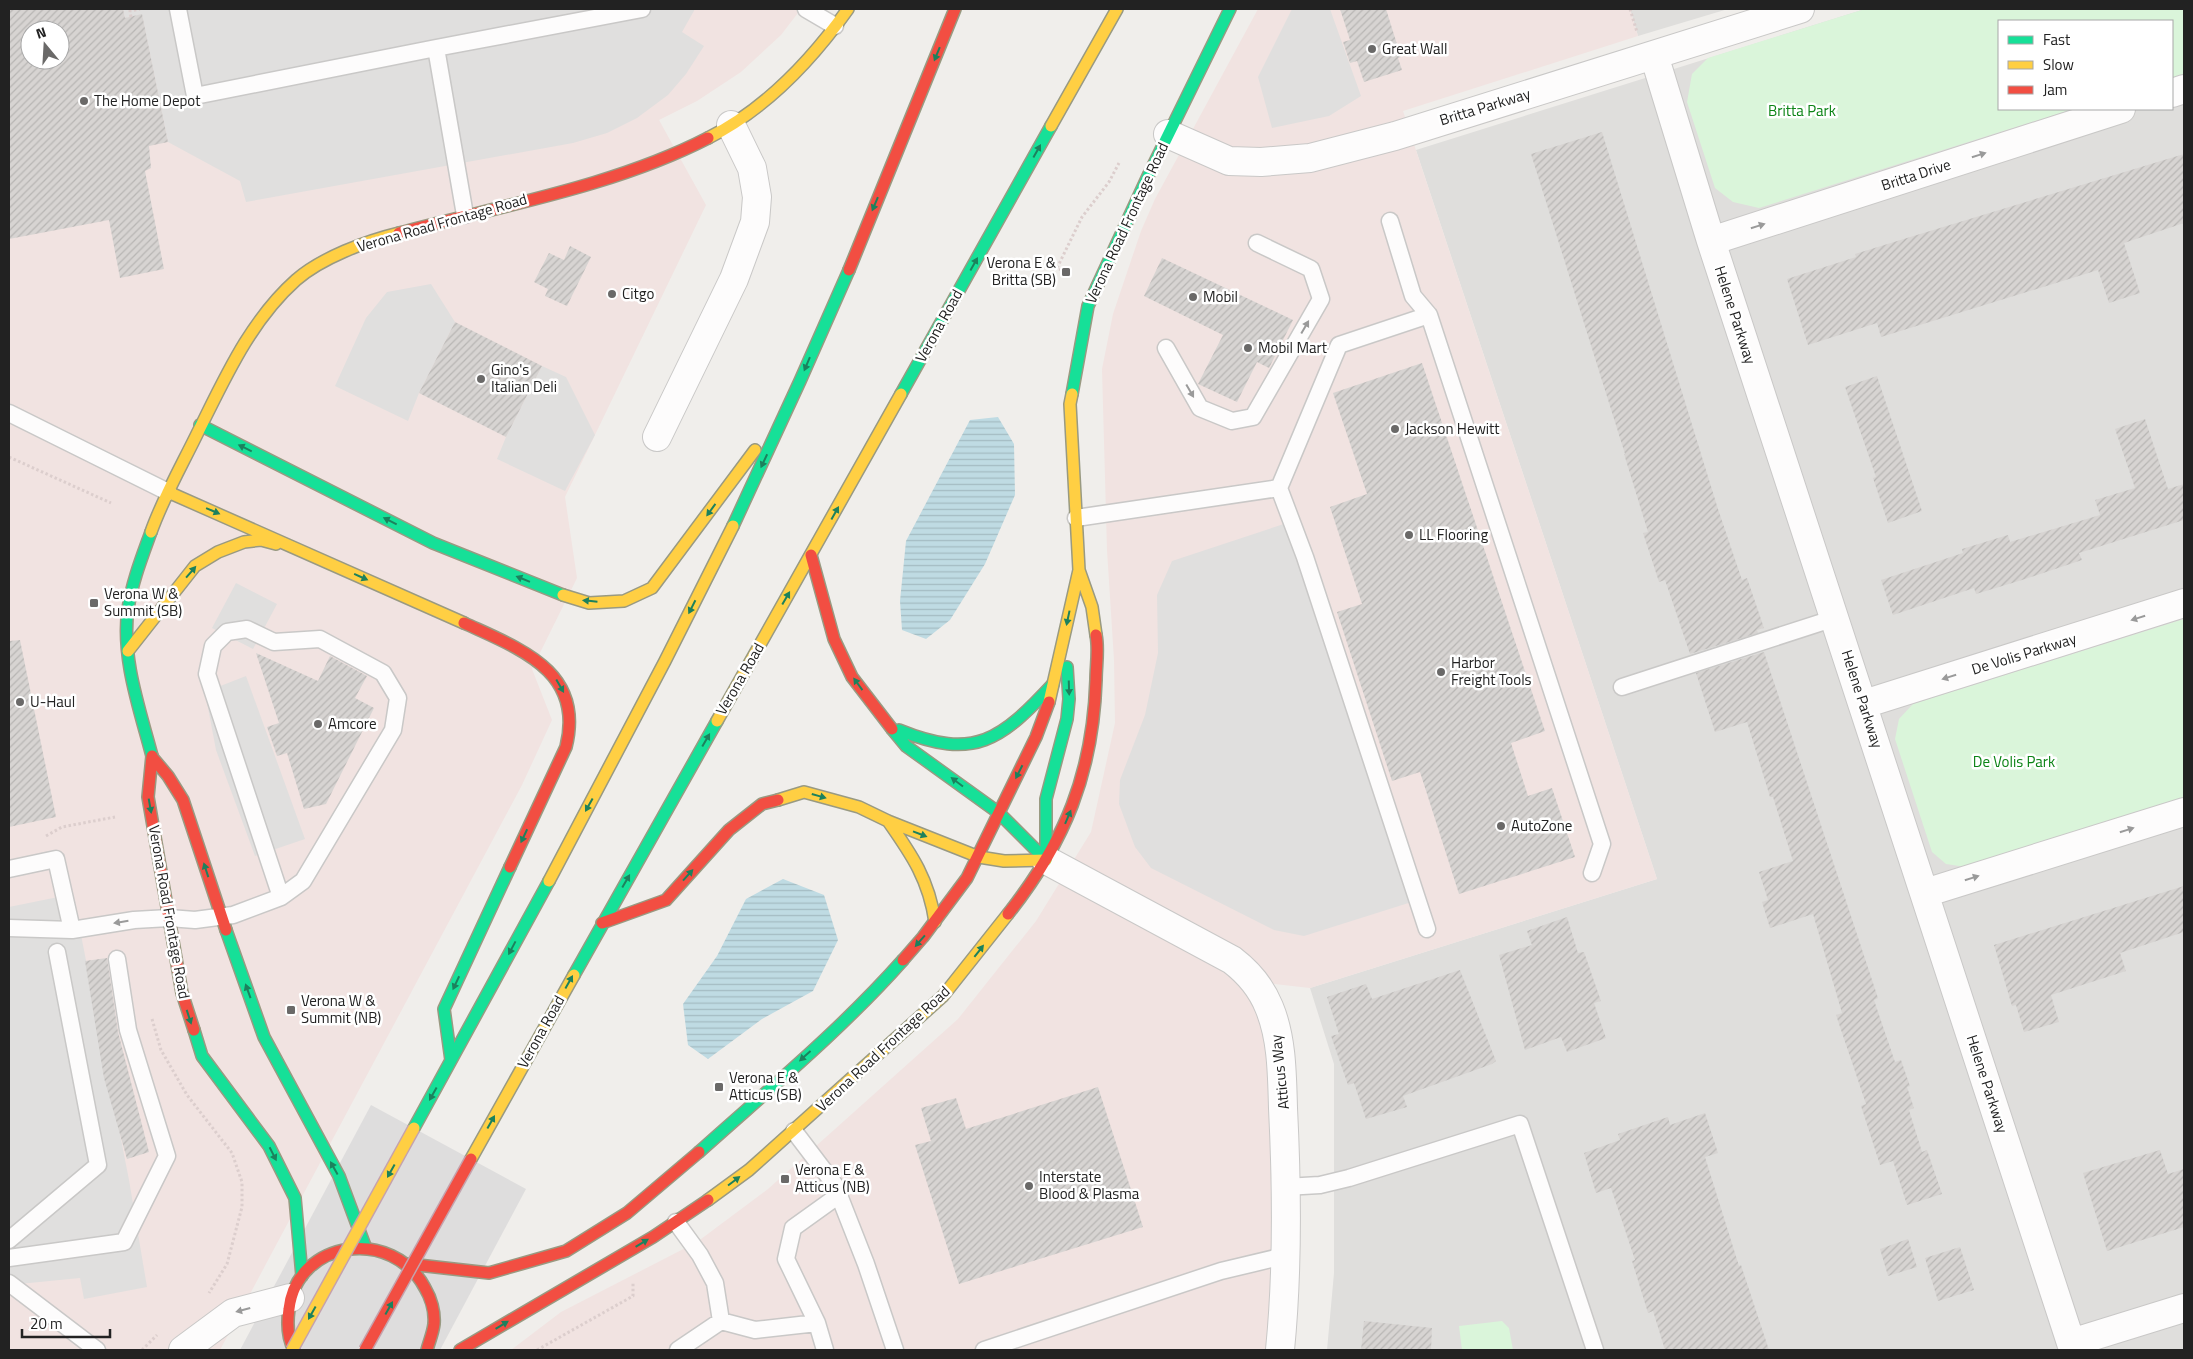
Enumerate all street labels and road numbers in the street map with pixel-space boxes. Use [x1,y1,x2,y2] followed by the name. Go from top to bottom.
[1437,82,1533,131] street label: Britta Parkway
[1079,138,1174,307] street label: Verona Road Frontage Road
[1878,152,1954,197] street label: Britta Drive
[354,187,530,258] street label: Verona Road Frontage Road
[1709,263,1762,367] street label: Helene Parkway
[909,285,968,366] street label: Verona Road
[1969,627,2079,680] street label: De Volis Parkway
[710,638,770,719] street label: Verona Road
[1836,647,1889,751] street label: Helene Parkway
[143,823,196,1000] street label: Verona Road Frontage Road
[811,980,955,1117] street label: Verona Road Frontage Road
[511,991,570,1072] street label: Verona Road
[1961,1032,2014,1136] street label: Helene Parkway
[1264,1034,1295,1111] street label: Atticus Way

